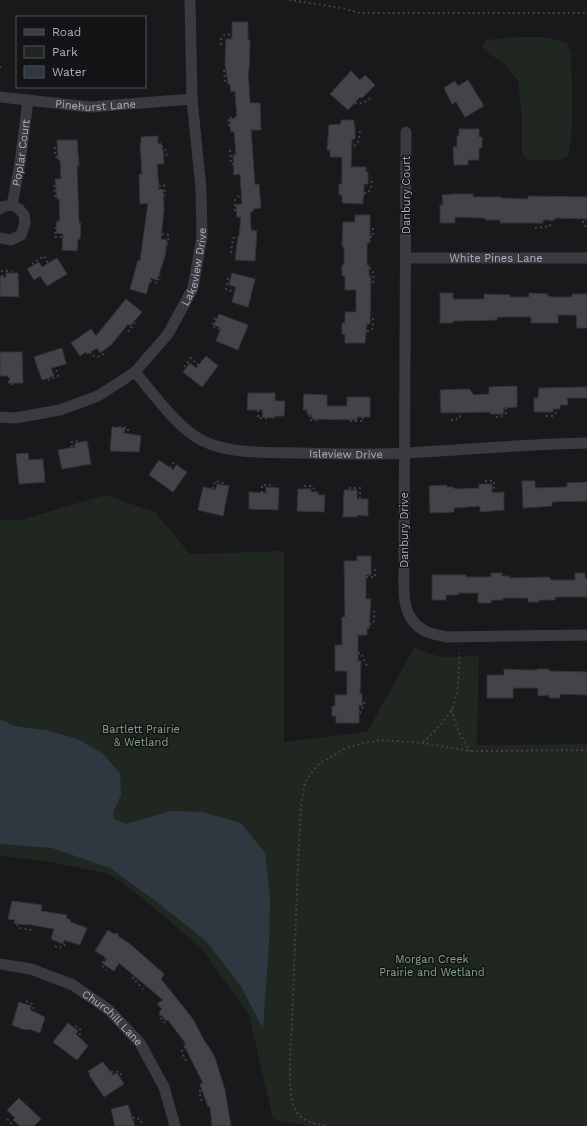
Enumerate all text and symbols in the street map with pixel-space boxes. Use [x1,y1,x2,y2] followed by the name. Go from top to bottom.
[16,16,146,88] legend
[52,25,81,39] text: Road
[52,45,78,59] text: Park
[52,65,87,79] text: Water
[54,97,136,114] street label: Pinehurst Lane
[10,118,33,187] street label: Poplar Court
[400,156,413,234] street label: Danbury Court
[179,228,209,308] street label: Lakeview Drive
[449,252,543,265] street label: White Pines Lane
[309,447,383,461] street label: Isleview Drive
[398,492,411,568] street label: Danbury Drive
[102,723,180,749] park label: Bartlett Prairie & Wetland
[379,953,485,979] park label: Morgan Creek Prairie and Wetland
[80,987,145,1049] street label: Churchill Lane

